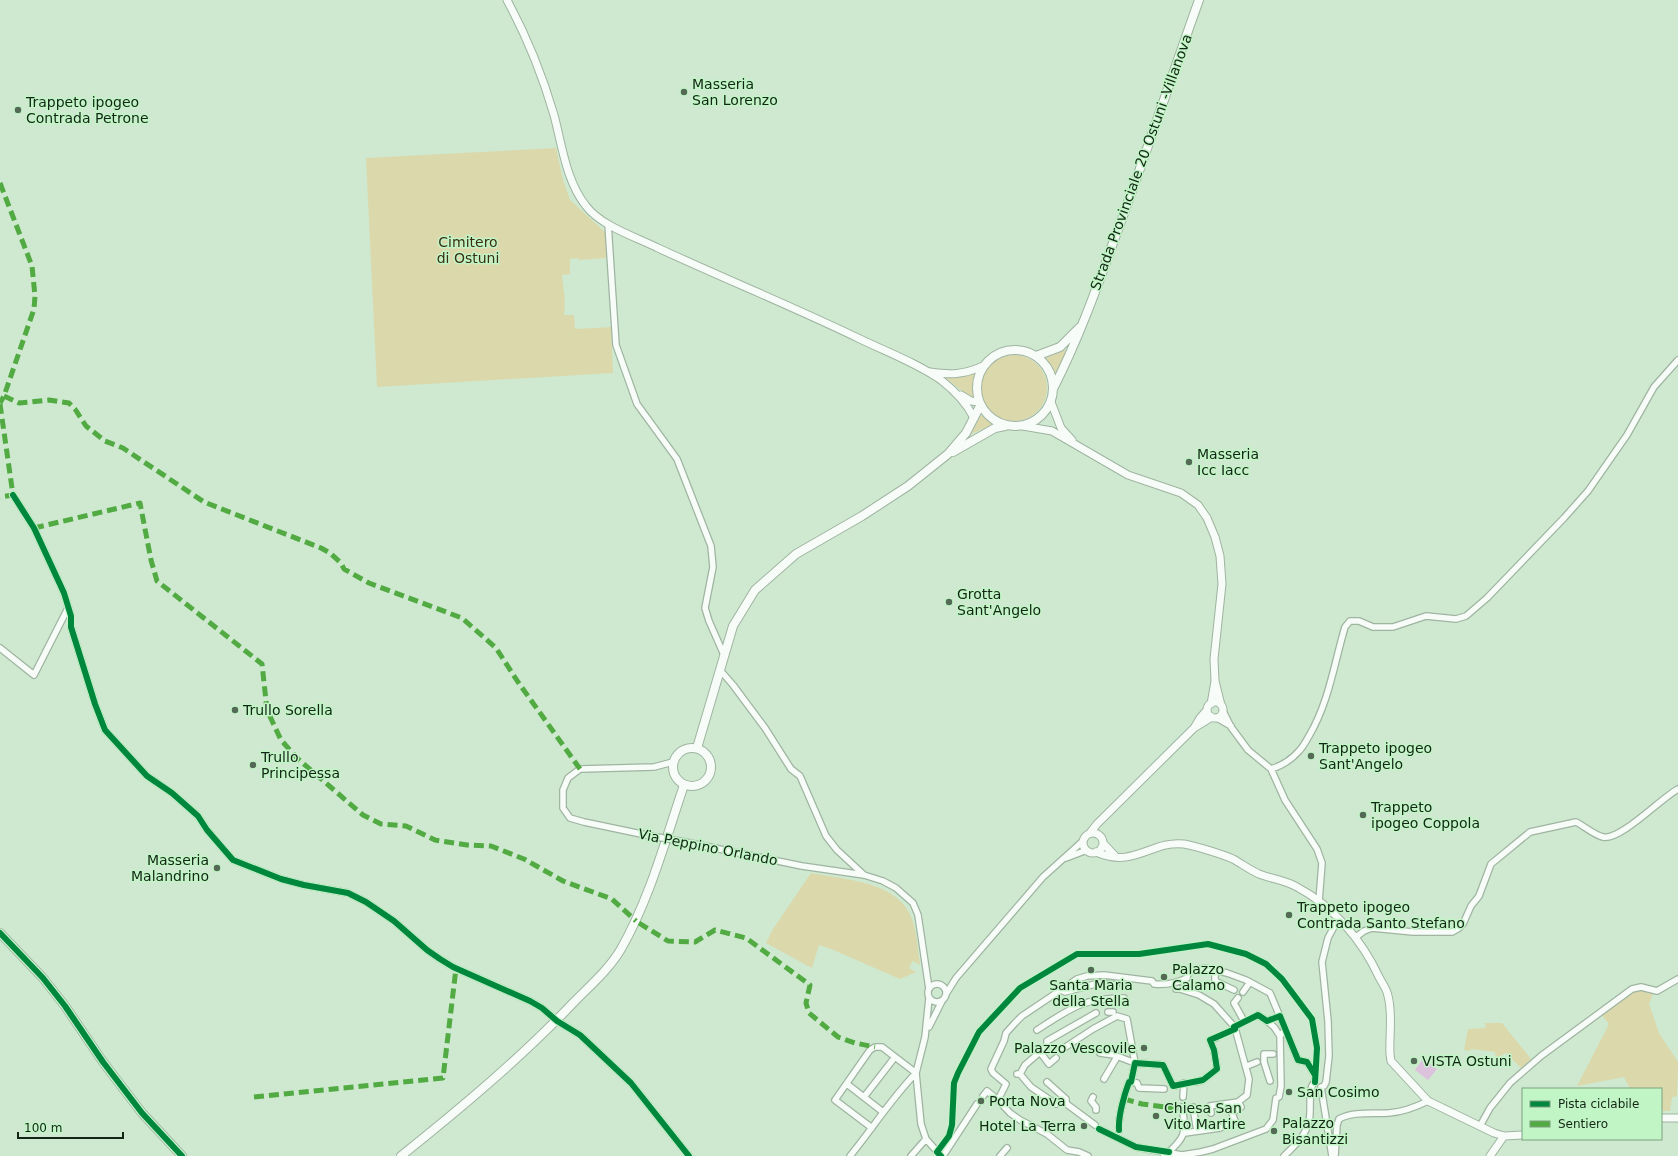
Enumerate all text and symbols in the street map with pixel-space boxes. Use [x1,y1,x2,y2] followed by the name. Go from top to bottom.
[1087,32,1195,292] street label: Strada Provinciale 20 Ostuni -Villanova
[692,76,778,108] place label: Masseria San Lorenzo
[679,87,689,97] marker: Masseria San Lorenzo
[25,94,149,126] place label: Trappeto ipogeo Contrada Petrone
[13,105,23,115] marker: Trappeto ipogeo Contrada Petrone
[437,234,499,266] park label: Cimitero di Ostuni
[1197,446,1259,478] place label: Masseria Icc Iacc
[1184,457,1194,467] marker: Masseria Icc Iacc
[957,586,1041,618] place label: Grotta Sant'Angelo
[944,597,954,607] marker: Grotta Sant'Angelo
[242,702,333,718] place label: Trullo Sorella
[230,705,240,715] marker: Trullo Sorella
[1318,740,1432,772] place label: Trappeto ipogeo Sant'Angelo
[260,749,340,781] place label: Trullo Principessa
[1306,751,1316,761] marker: Trappeto ipogeo Sant'Angelo
[248,760,258,770] marker: Trullo Principessa
[1370,799,1480,831] place label: Trappeto ipogeo Coppola
[1358,810,1368,820] marker: Trappeto ipogeo Coppola
[637,826,779,868] street label: Via Peppino Orlando
[131,852,209,884] place label: Masseria Malandrino
[212,863,222,873] marker: Masseria Malandrino
[1296,899,1465,931] place label: Trappeto ipogeo Contrada Santo Stefano
[1284,910,1294,920] marker: Trappeto ipogeo Contrada Santo Stefano
[1172,961,1225,993] place label: Palazzo Calamo
[1086,965,1096,975] marker: Santa Maria della Stella
[1159,972,1169,982] marker: Palazzo Calamo
[1049,977,1133,1009] place label: Santa Maria della Stella
[1014,1040,1136,1056] place label: Palazzo Vescovile
[1139,1043,1149,1053] marker: Palazzo Vescovile
[1422,1053,1512,1069] place label: VISTA Ostuni
[1409,1056,1419,1066] marker: VISTA Ostuni
[1297,1084,1380,1100] place label: San Cosimo
[1284,1087,1294,1097] marker: San Cosimo
[1522,1088,1662,1140] legend
[989,1093,1066,1109] place label: Porta Nova
[976,1096,986,1106] marker: Porta Nova
[1558,1097,1639,1111] text: Pista ciclabile
[1164,1100,1246,1132] place label: Chiesa San Vito Martire
[1151,1111,1161,1121] marker: Chiesa San Vito Martire
[18,1114,123,1140] scale bar
[1282,1115,1348,1147] place label: Palazzo Bisantizzi
[1558,1117,1608,1131] text: Sentiero
[979,1118,1076,1134] place label: Hotel La Terra
[24,1121,62,1135] text: 100 m
[1079,1121,1089,1131] marker: Hotel La Terra
[1269,1126,1279,1136] marker: Palazzo Bisantizzi

